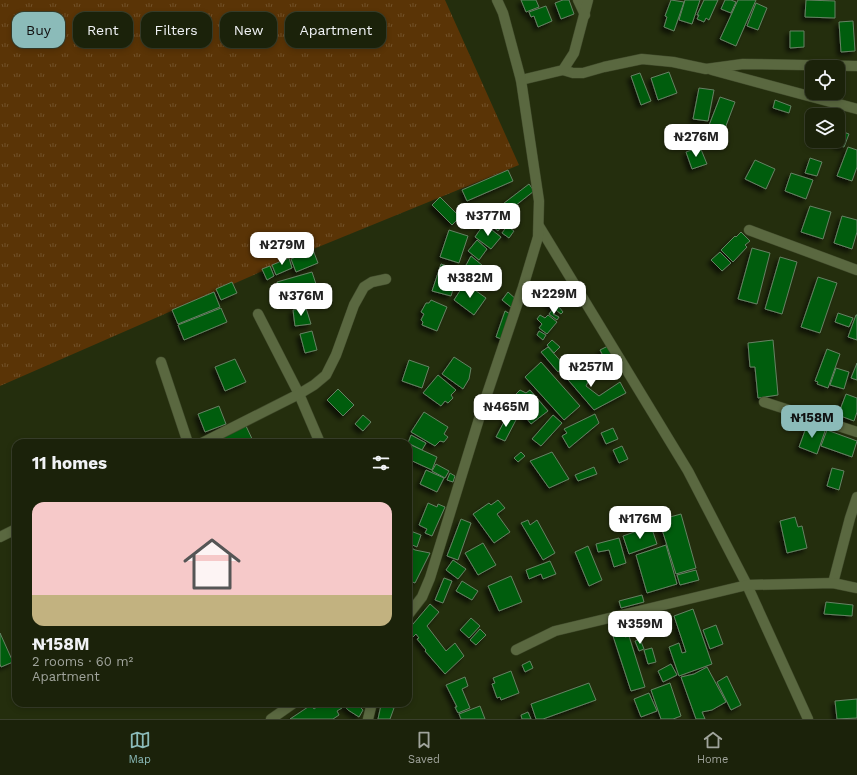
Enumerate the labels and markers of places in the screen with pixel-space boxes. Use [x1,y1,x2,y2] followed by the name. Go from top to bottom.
[668,124,724,158] pin: ₦276M
[460,203,516,237] pin: ₦377M
[254,232,310,266] pin: ₦279M
[442,265,498,299] pin: ₦382M
[526,281,582,315] pin: ₦229M
[273,283,329,317] pin: ₦376M
[563,354,619,388] pin: ₦257M
[478,394,534,428] pin: ₦465M
[784,405,840,439] pin: ₦158M
[612,506,668,540] pin: ₦176M
[612,611,668,645] pin: ₦359M

